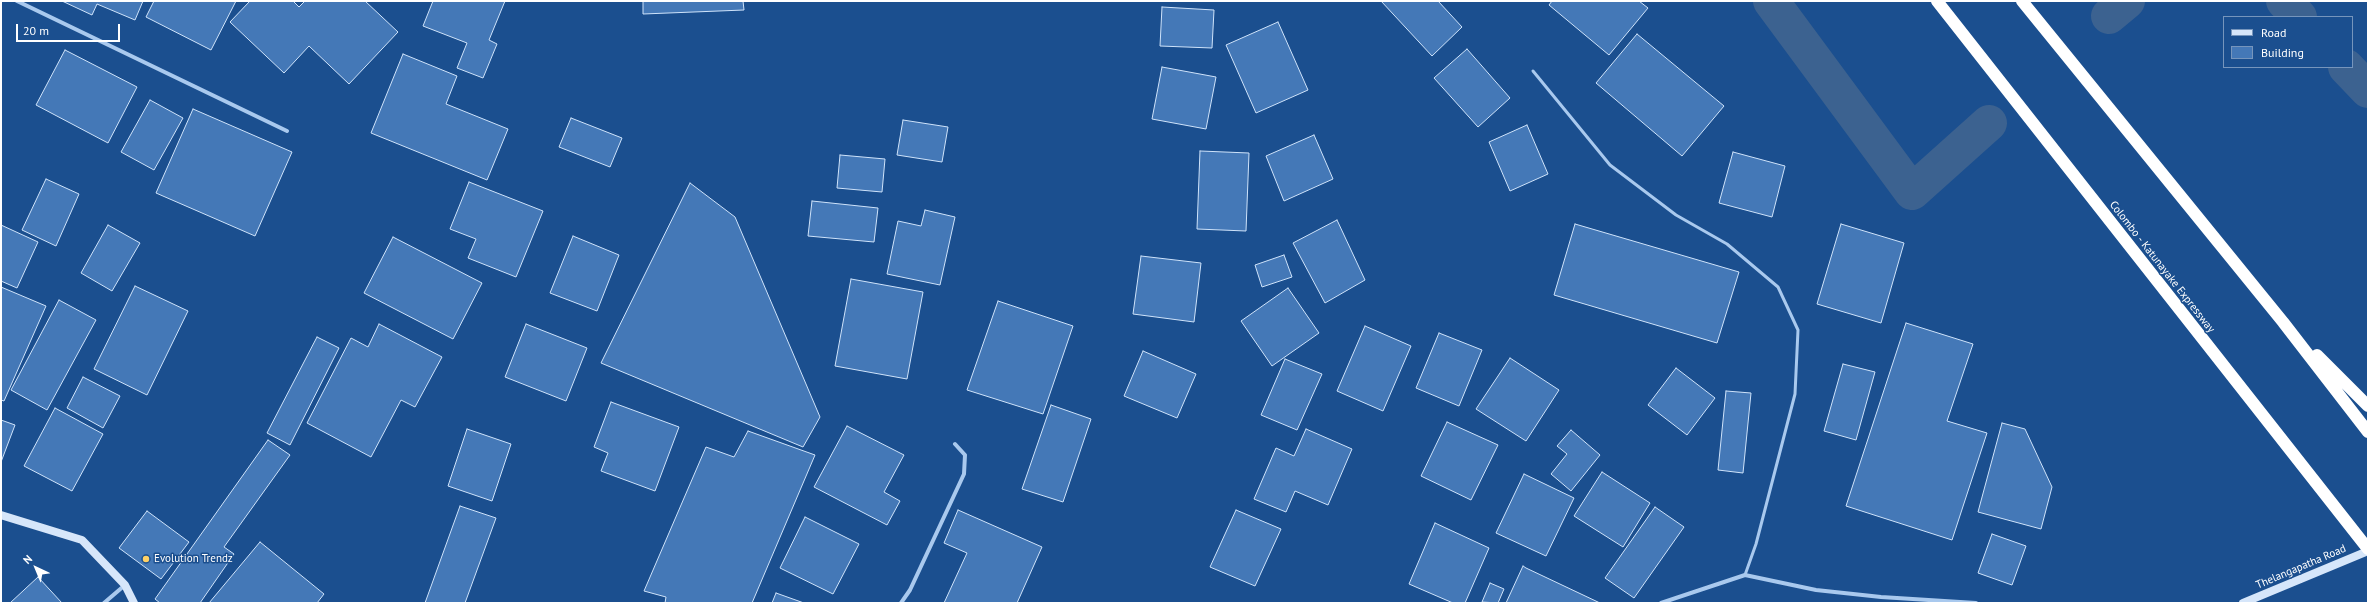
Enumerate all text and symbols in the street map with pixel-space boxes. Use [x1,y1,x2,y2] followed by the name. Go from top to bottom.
[18,16,122,42] scale bar
[2223,16,2353,68] legend
[23,23,49,38] text: 20 m
[2261,25,2286,40] text: Road
[2261,45,2304,60] text: Building
[2106,199,2218,335] street label: Colombo - Katunayake Expressway
[2254,542,2348,592] street label: Thelangapatha Road
[16,548,56,588] north arrow
[20,552,35,567] text: N
[154,552,233,566] place label: Evolution Trendz
[141,554,151,564] marker: Evolution Trendz

